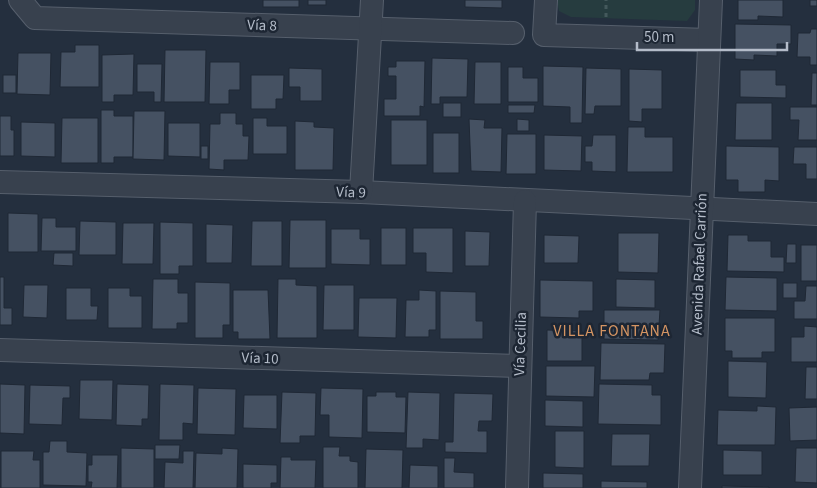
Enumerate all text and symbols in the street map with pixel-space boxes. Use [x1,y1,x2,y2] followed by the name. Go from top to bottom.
[247,14,277,37] street label: Vía 8
[637,20,787,52] scale bar
[644,27,674,48] text: 50 m
[336,181,366,204] street label: Vía 9
[687,193,712,335] street label: Avenida Rafael Carrión
[509,312,532,376] street label: Vía Cecilia
[553,320,671,342] district label: VILLA FONTANA
[241,347,279,370] street label: Vía 10

